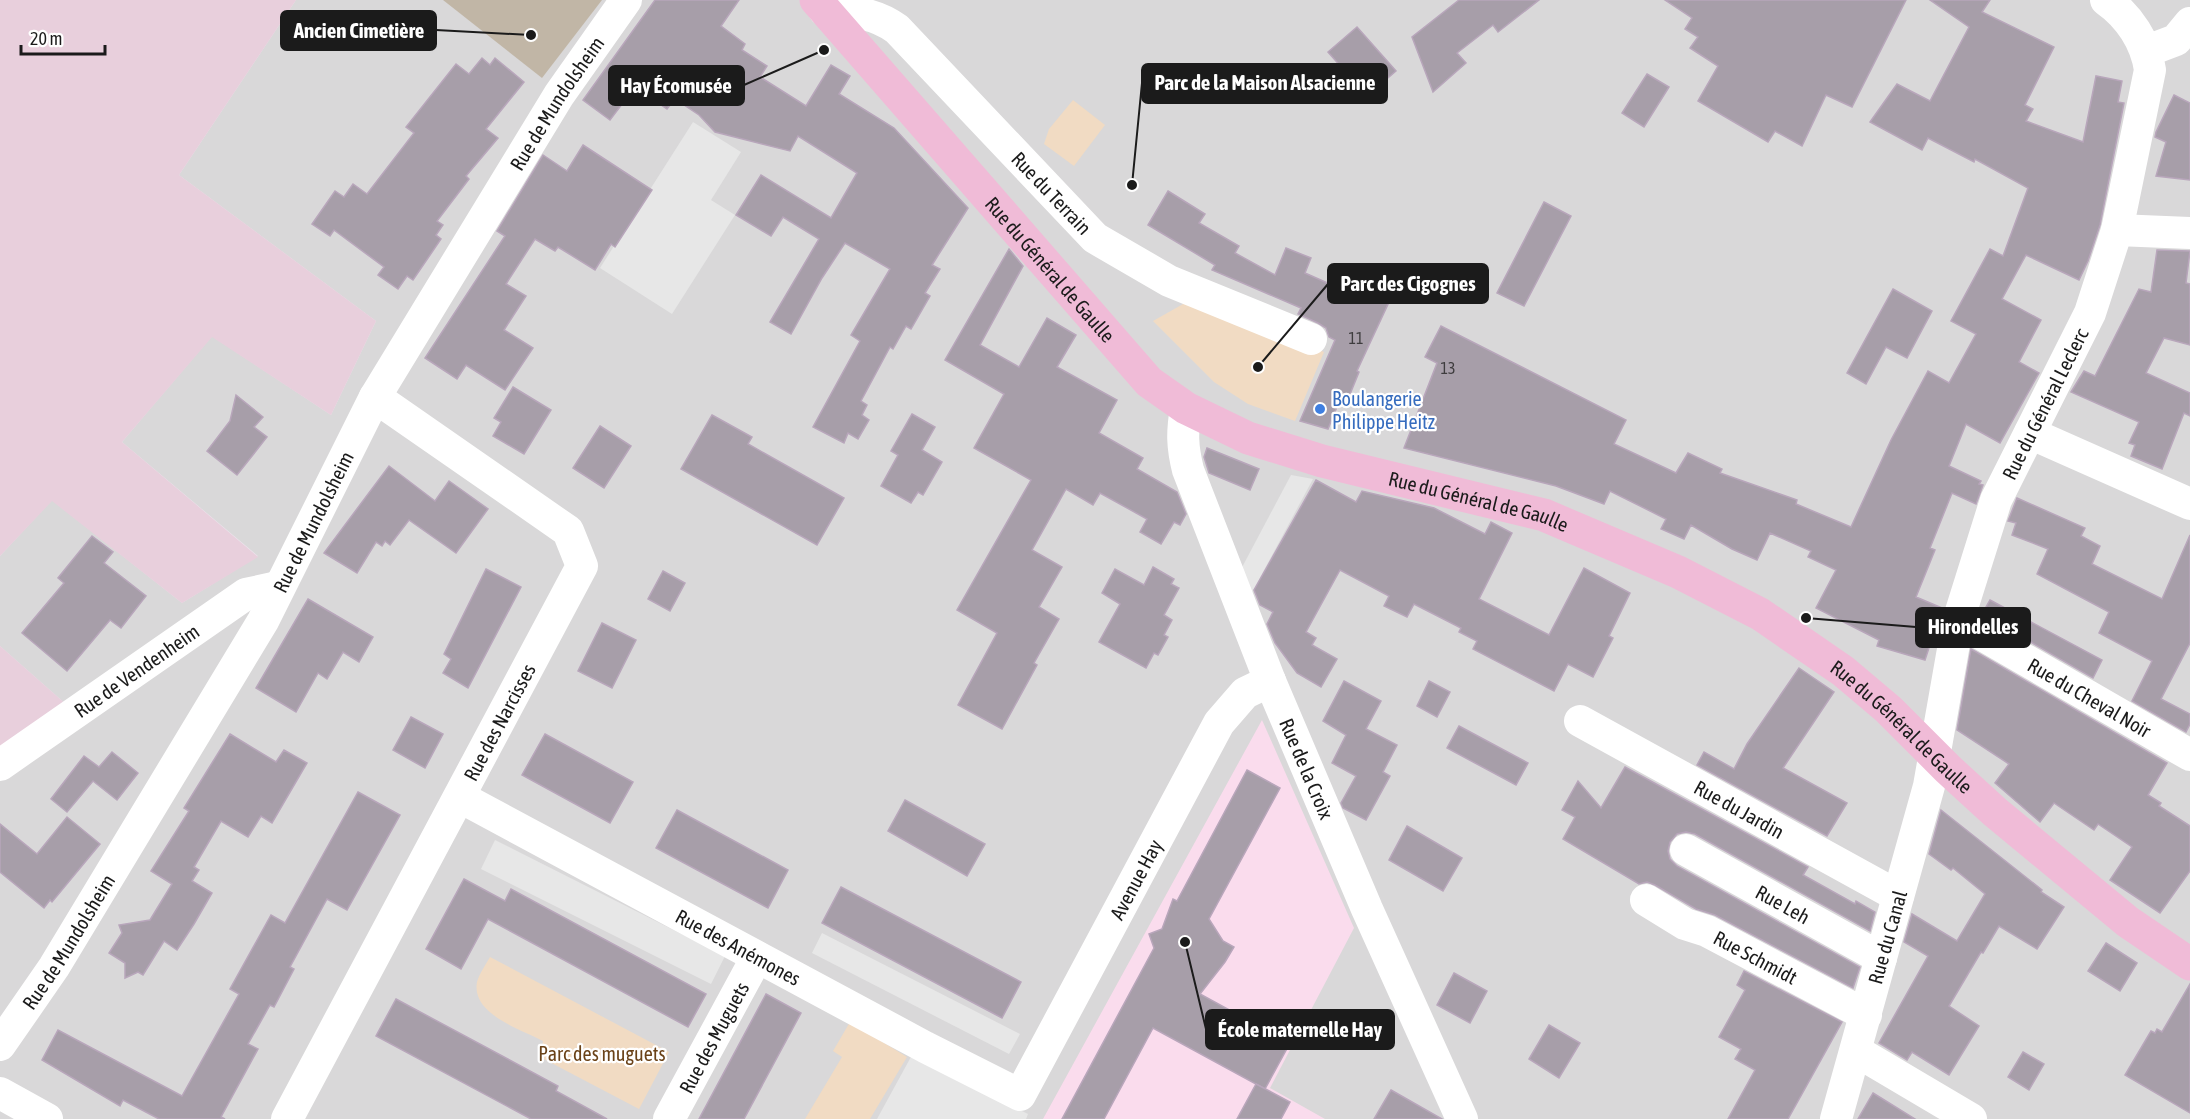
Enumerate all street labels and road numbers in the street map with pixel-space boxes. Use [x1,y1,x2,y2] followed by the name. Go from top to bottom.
[505,32,608,174] street label: Rue de Mundolsheim
[1007,146,1096,239] street label: Rue du Terrain
[981,192,1120,346] street label: Rue du Général de Gaulle
[1997,324,2092,483] street label: Rue du Général Leclerc
[268,447,357,596] street label: Rue de Mundolsheim
[1386,466,1572,536] street label: Rue du Général de Gaulle
[69,619,203,722] street label: Rue de Vendenheim
[2024,653,2156,742] street label: Rue du Cheval Noir
[1827,655,1978,797] street label: Rue du Général de Gaulle
[458,660,539,784] street label: Rue des Narcisses
[1276,715,1339,822] street label: Rue de la Croix
[1691,775,1788,843] street label: Rue du Jardin
[1105,835,1166,923] street label: Avenue Hay
[17,870,119,1013] street label: Rue de Mundolsheim
[1752,880,1814,928] street label: Rue Leh
[1863,887,1911,986] street label: Rue du Canal
[672,904,805,989] street label: Rue des Anémones
[1710,925,1802,988] street label: Rue Schmidt
[674,978,753,1097] street label: Rue des Muguets

